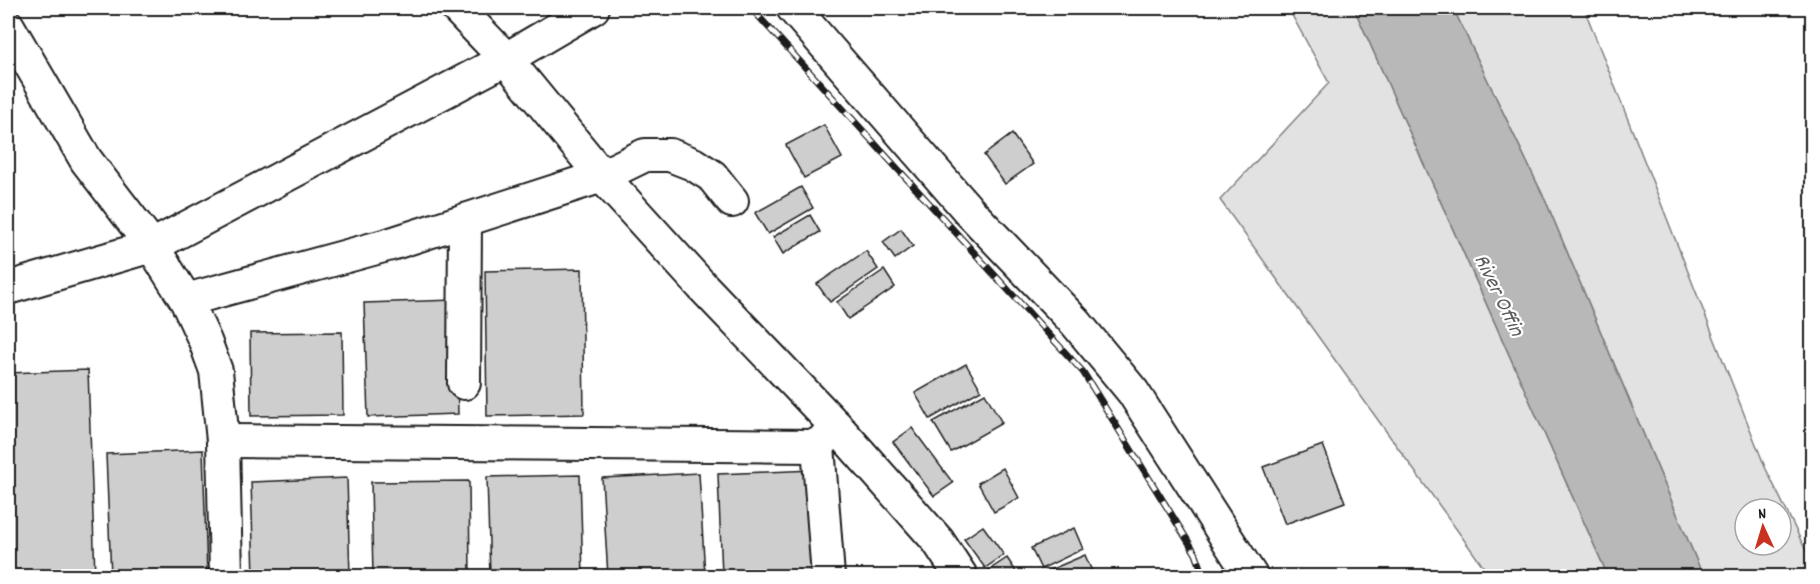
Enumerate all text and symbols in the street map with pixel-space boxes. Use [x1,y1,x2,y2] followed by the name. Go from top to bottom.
[1465,249,1531,343] water label: River Offin
[1733,497,1793,557] north arrow
[1757,503,1767,526] text: N

